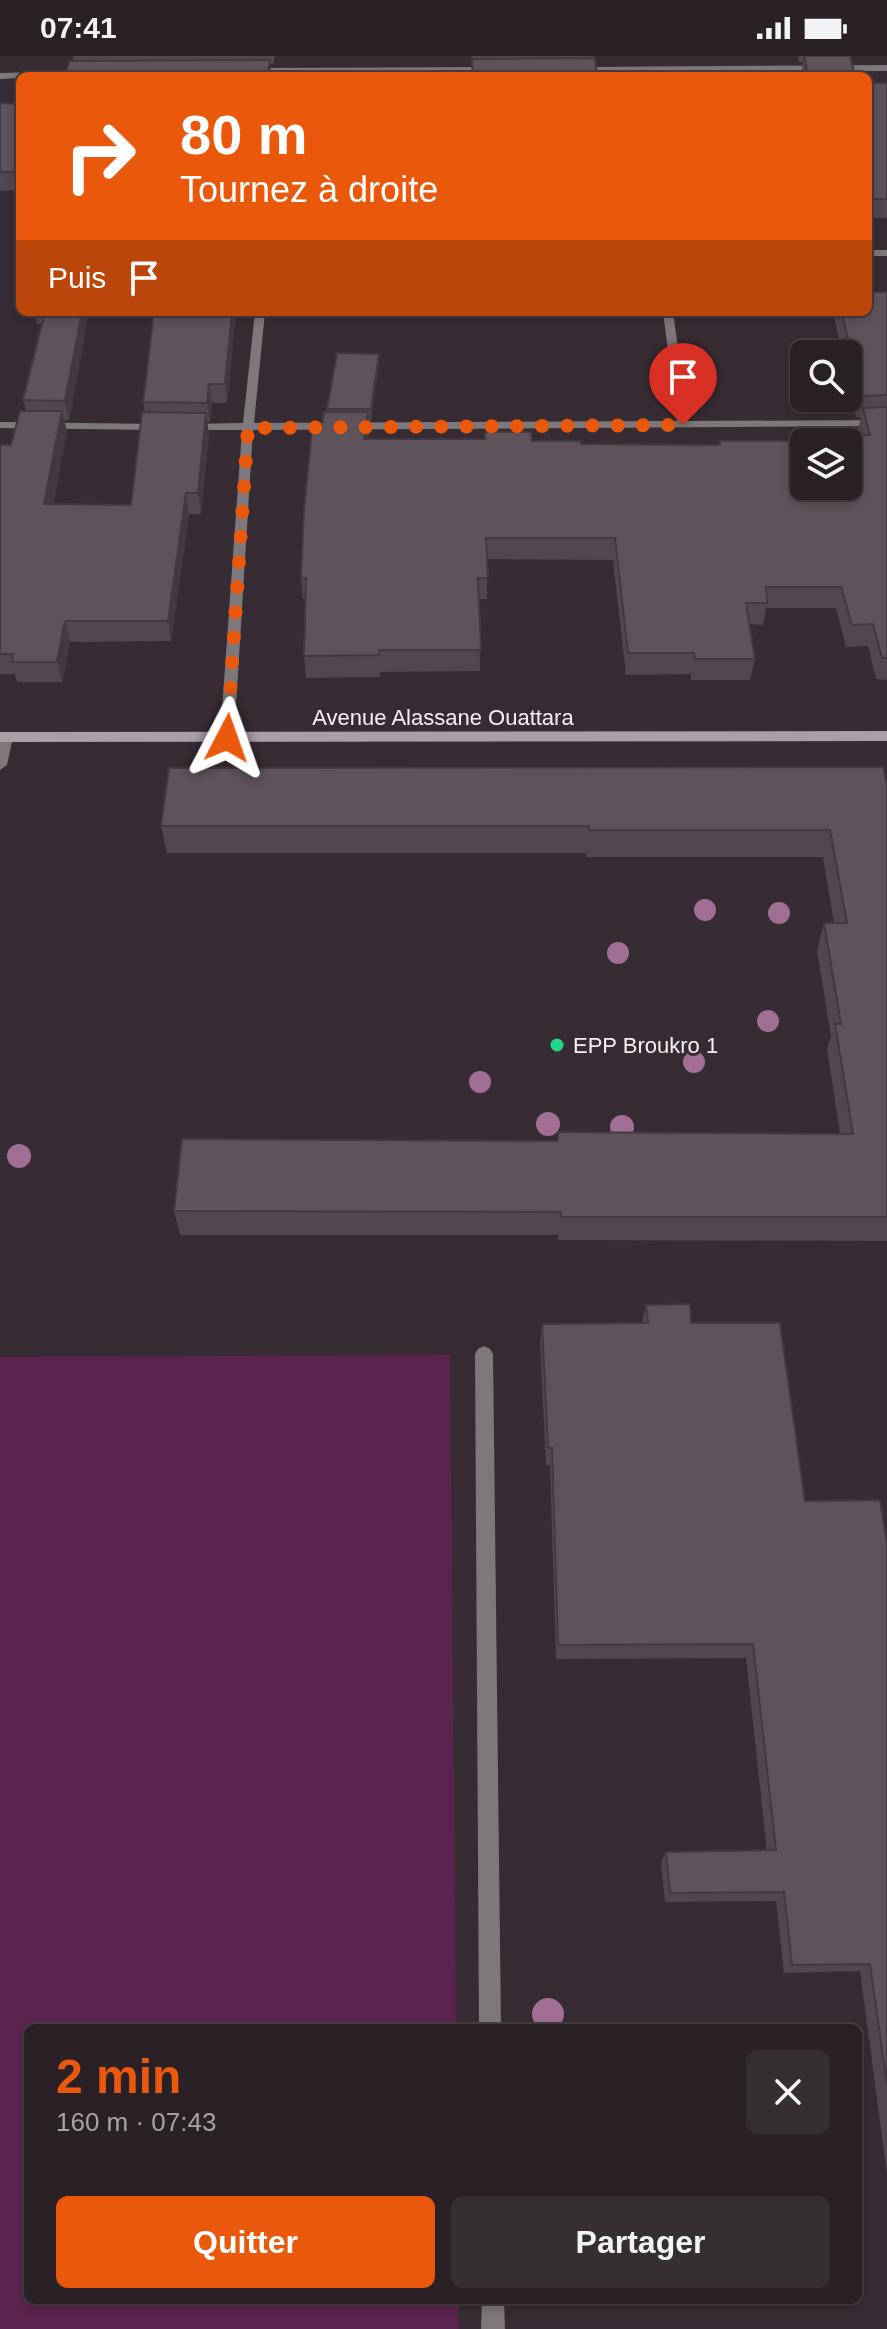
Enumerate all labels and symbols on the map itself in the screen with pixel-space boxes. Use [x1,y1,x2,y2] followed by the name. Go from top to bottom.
[649,343,717,425] pin
[185,696,269,780] position arrow
[312,705,574,730] street label: Avenue Alassane Ouattara
[573,1033,718,1058] place label: EPP Broukro 1
[548,1036,566,1054] marker: EPP Broukro 1

